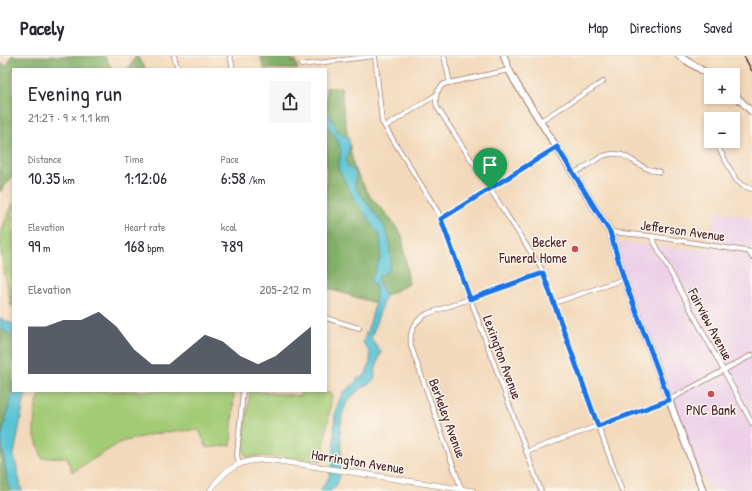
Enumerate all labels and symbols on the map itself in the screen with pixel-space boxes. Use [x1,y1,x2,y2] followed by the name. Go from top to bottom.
[473,148,507,189] pin
[640,215,727,245] street label: Jefferson Avenue
[498,232,568,267] place label: Becker Funeral Home
[570,244,580,254] marker: Becker Funeral Home
[684,284,738,364] street label: Fairview Avenue
[478,312,527,402] street label: Lexington Avenue
[424,376,471,461] street label: Berkeley Avenue
[706,389,716,399] marker: PNC Bank
[686,400,736,419] place label: PNC Bank
[310,444,406,479] street label: Harrington Avenue

